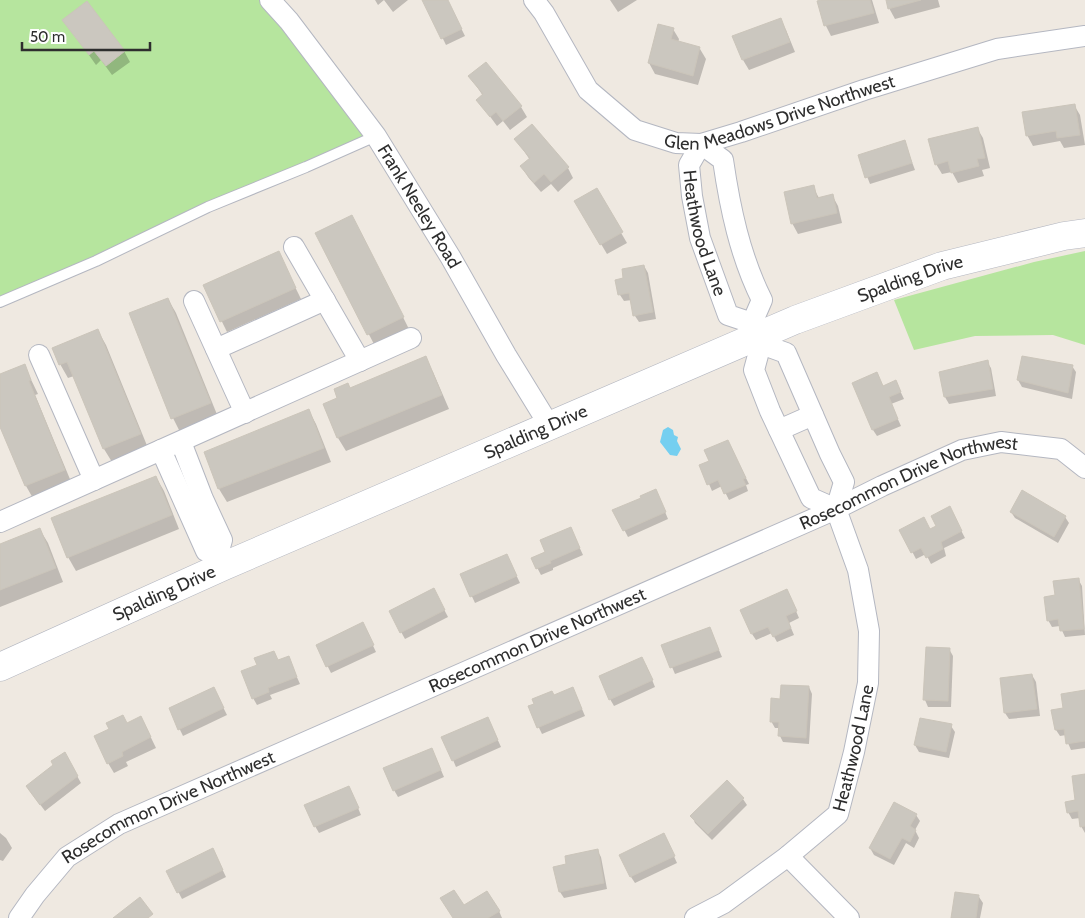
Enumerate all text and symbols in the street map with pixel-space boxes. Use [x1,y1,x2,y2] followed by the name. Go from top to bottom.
[22,20,150,52] scale bar
[30,28,65,46] text: 50 m
[661,70,897,155] street label: Glen Meadows Drive Northwest
[373,140,465,272] street label: Frank Neeley Road
[679,169,731,299] street label: Heathwood Lane
[854,250,965,307] street label: Spalding Drive
[480,400,591,464] street label: Spalding Drive
[796,431,1019,535] street label: Rosecommon Drive Northwest
[109,560,219,626] street label: Spalding Drive
[425,583,649,698] street label: Rosecommon Drive Northwest
[828,683,878,814] street label: Heathwood Lane
[58,746,278,868] street label: Rosecommon Drive Northwest

